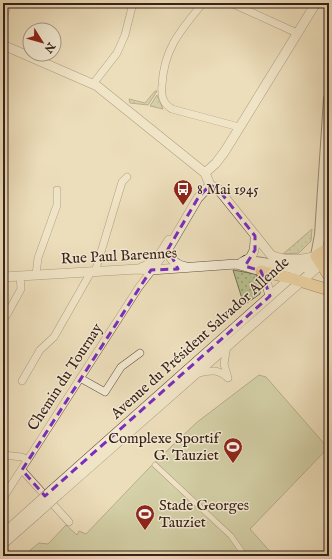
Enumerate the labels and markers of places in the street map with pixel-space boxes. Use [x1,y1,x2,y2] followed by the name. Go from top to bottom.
[172,178,194,206] bus stop icon: 8 Mai 1945
[197,180,259,199] place label: 8 Mai 1945
[108,429,222,465] place label: Complexe Sportif G. Tauziet
[222,436,244,464] sports icon: Complexe Sportif G. Tauziet
[159,496,249,532] place label: Stade Georges Tauziet
[134,503,156,531] sports icon: Stade Georges Tauziet

